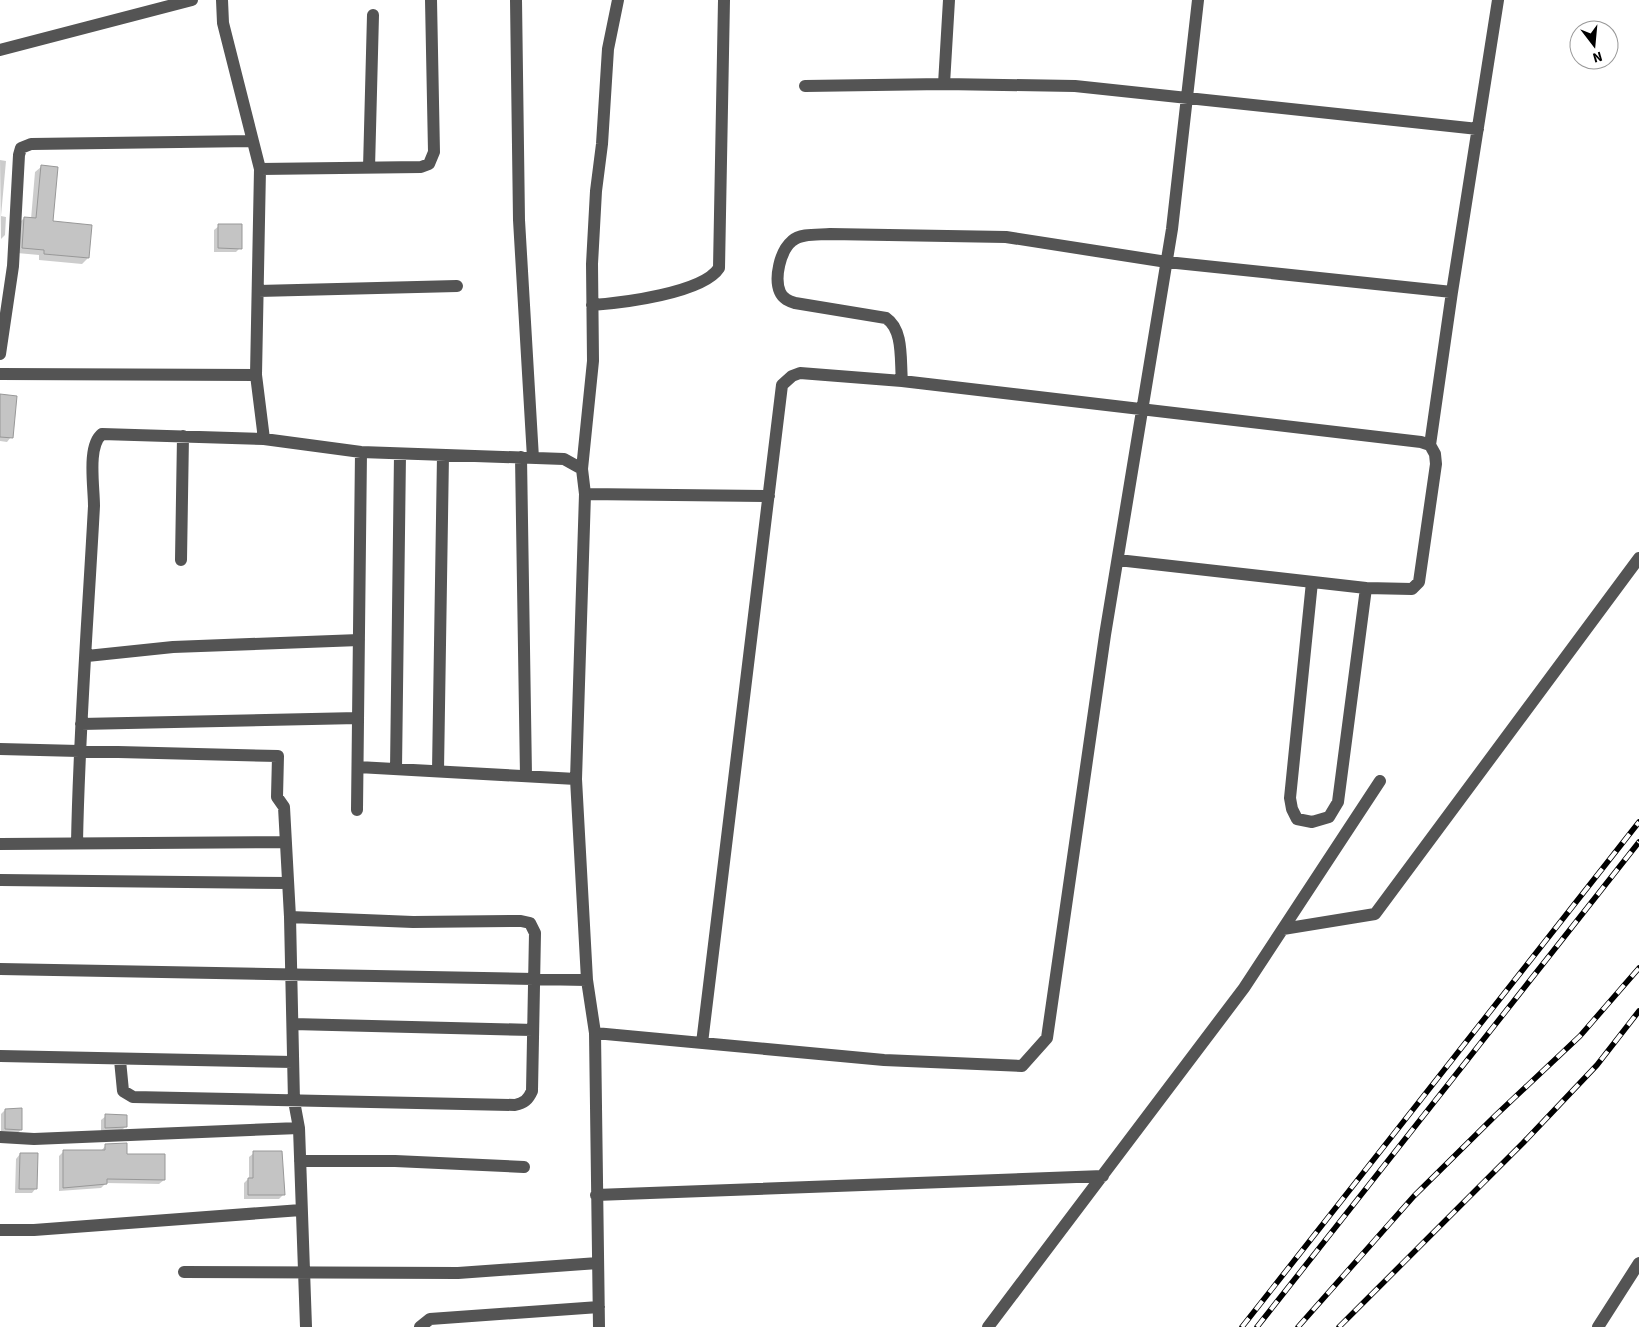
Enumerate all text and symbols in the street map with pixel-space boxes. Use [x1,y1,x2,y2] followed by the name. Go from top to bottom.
[1569,20,1619,70] north arrow
[1590,46,1605,67] text: N

